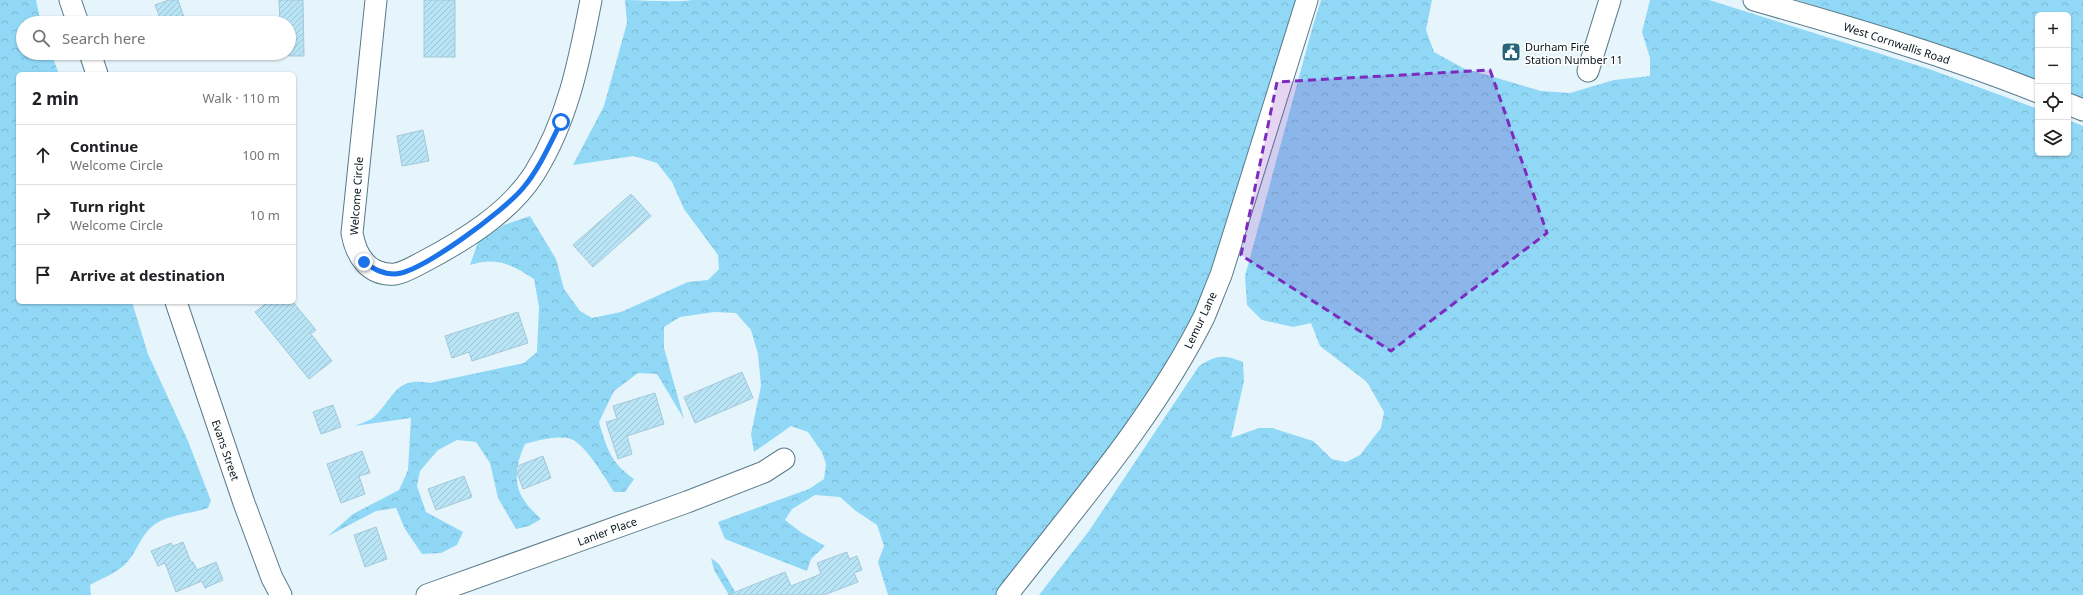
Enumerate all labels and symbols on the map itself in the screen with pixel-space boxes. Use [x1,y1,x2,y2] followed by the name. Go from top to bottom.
[1842,19,1952,67] street label: West Cornwallis Road
[1525,39,1623,67] place label: Durham Fire Station Number 11
[1500,41,1522,63] public building icon: Durham Fire Station Number 11
[552,113,570,131] route start
[346,156,366,236] street label: Welcome Circle
[355,253,373,271] route end
[1180,289,1220,351] street label: Lemur Lane
[209,418,243,482] street label: Evans Street
[575,513,639,549] street label: Lanier Place

